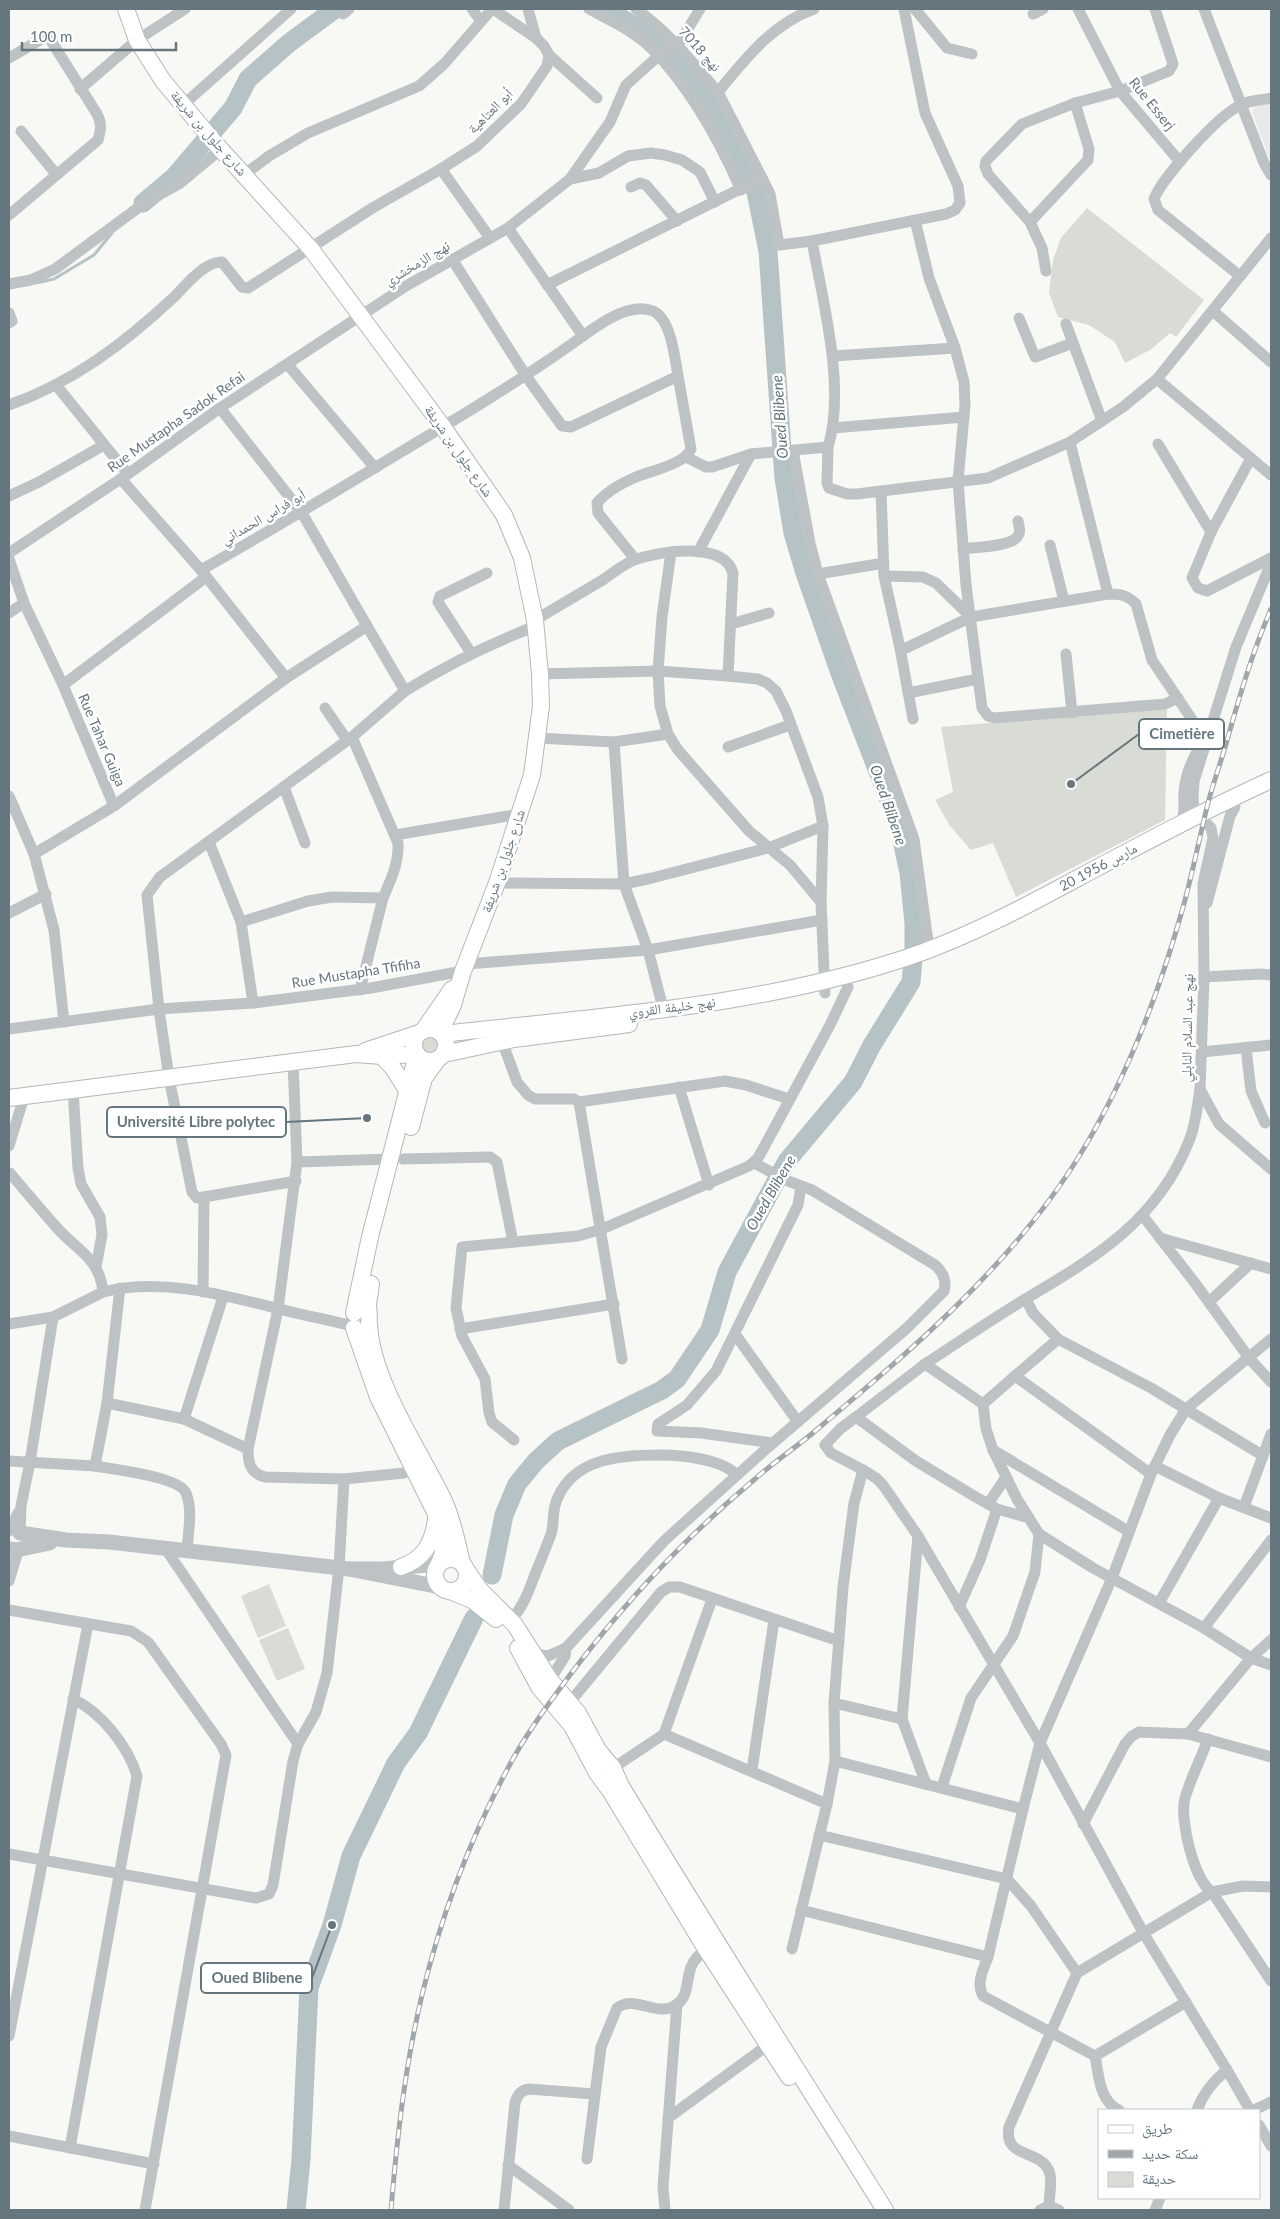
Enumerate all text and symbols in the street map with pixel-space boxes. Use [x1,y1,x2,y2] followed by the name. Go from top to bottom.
[22,20,176,52] scale bar
[674,23,725,76] street label: نهج 7018
[30,27,72,45] text: 100 m
[1126,74,1179,134] street label: Rue Esserj
[464,85,516,137] street label: أبو العتاهية
[166,86,251,180] street label: شارع جلول بن شريفة
[381,236,455,292] street label: نهج الزمخشري
[104,368,248,476] street label: Rue Mustapha Sadok Refai
[767,375,791,459] water label: Oued Blibene
[420,402,497,501] street label: شارع جلول بن شريفة
[217,486,310,551] street label: أبو فراس الحمداني
[75,691,130,789] street label: Rue Tahar Guiga
[1139,719,1224,749] callout: Cimetière
[1149,724,1215,742] text: Cimetière
[867,762,911,847] water label: Oued Blibene
[477,807,530,915] street label: شارع جلول بن شريفة
[1056,839,1140,895] street label: 20 مارس 1956
[290,954,421,991] street label: Rue Mustapha Tfifiha
[1177,973,1200,1083] street label: نهج عبد السلام النابلي
[628,993,717,1024] street label: نهج خليفة القروي
[107,1107,286,1137] callout: Université Libre polytec
[117,1112,275,1130] text: Université Libre polytec
[741,1152,799,1233] water label: Oued Blibene
[201,1963,312,1993] callout: Oued Blibene
[212,1968,302,1986] text: Oued Blibene
[1098,2109,1260,2199] legend
[1142,2119,1173,2139] text: طريق
[1142,2144,1198,2162] text: سكة حديد
[1142,2169,1177,2187] text: حديقة

